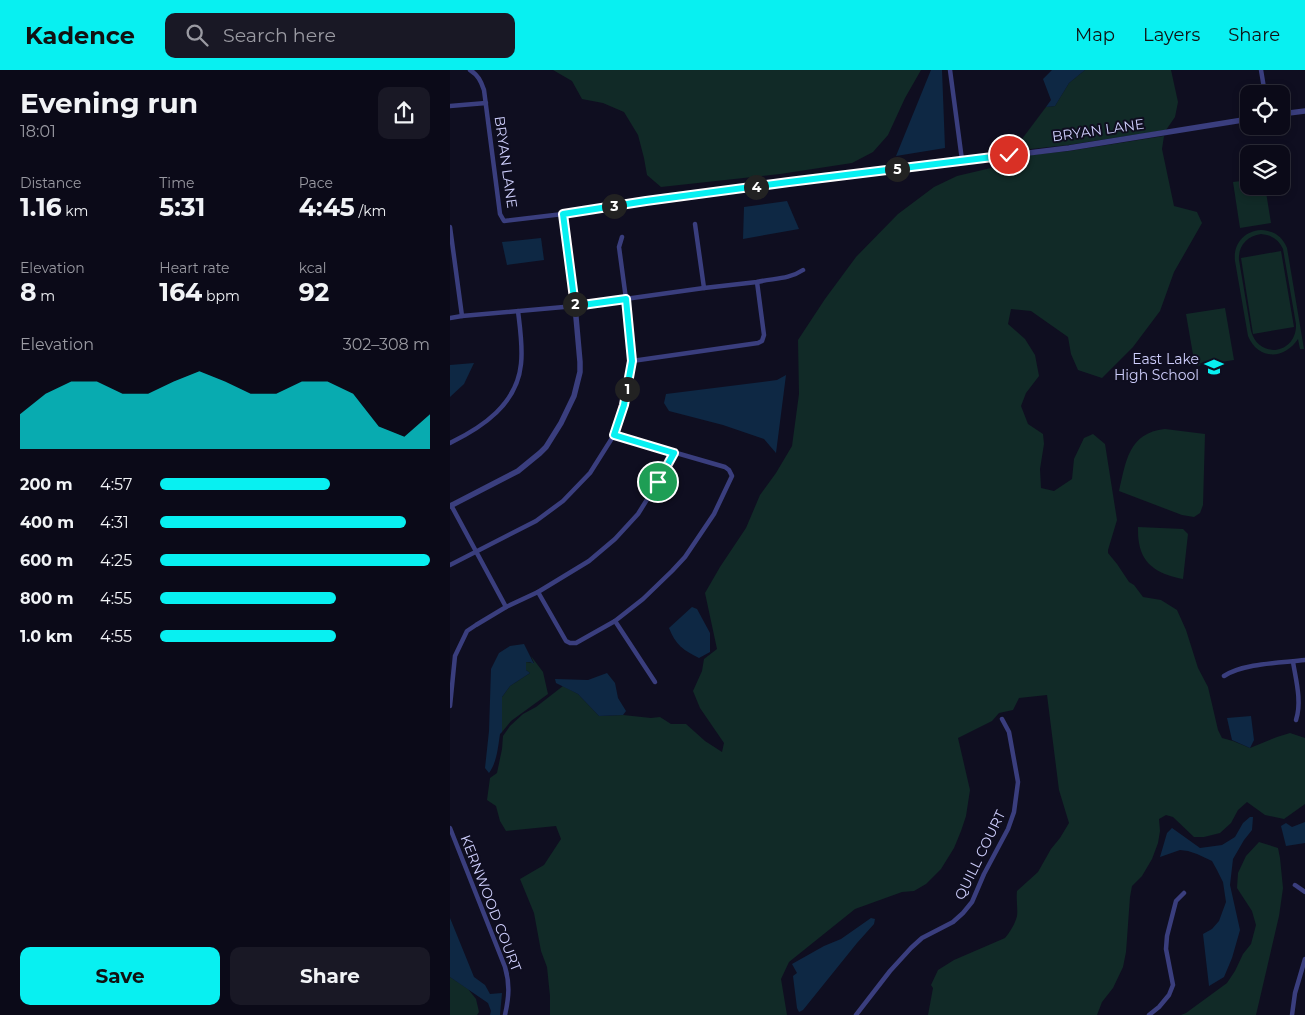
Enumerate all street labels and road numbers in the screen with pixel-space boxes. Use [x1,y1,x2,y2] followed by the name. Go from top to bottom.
[491,115,521,209] street label: BRYAN LANE
[1051,115,1145,145] street label: BRYAN LANE
[951,807,1009,903] street label: QUILL COURT
[457,832,525,974] street label: KERNWOOD COURT

